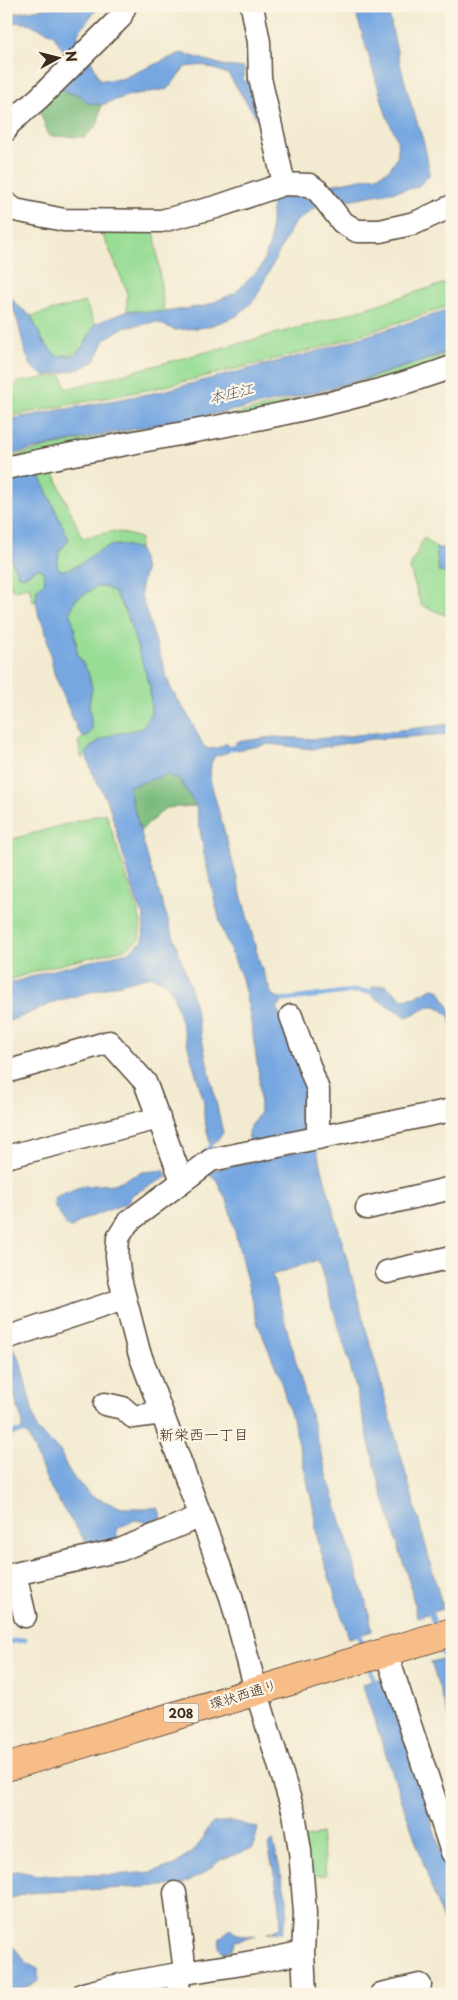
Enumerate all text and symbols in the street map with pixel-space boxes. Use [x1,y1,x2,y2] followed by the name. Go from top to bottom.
[32,32,82,82] north arrow
[60,50,82,63] text: N
[206,376,256,408] water label: 本庄江
[159,1422,249,1445] district label: 新栄西一丁目
[206,1674,280,1714] street label: 環状西通り
[164,1704,198,1722] road number: 208

